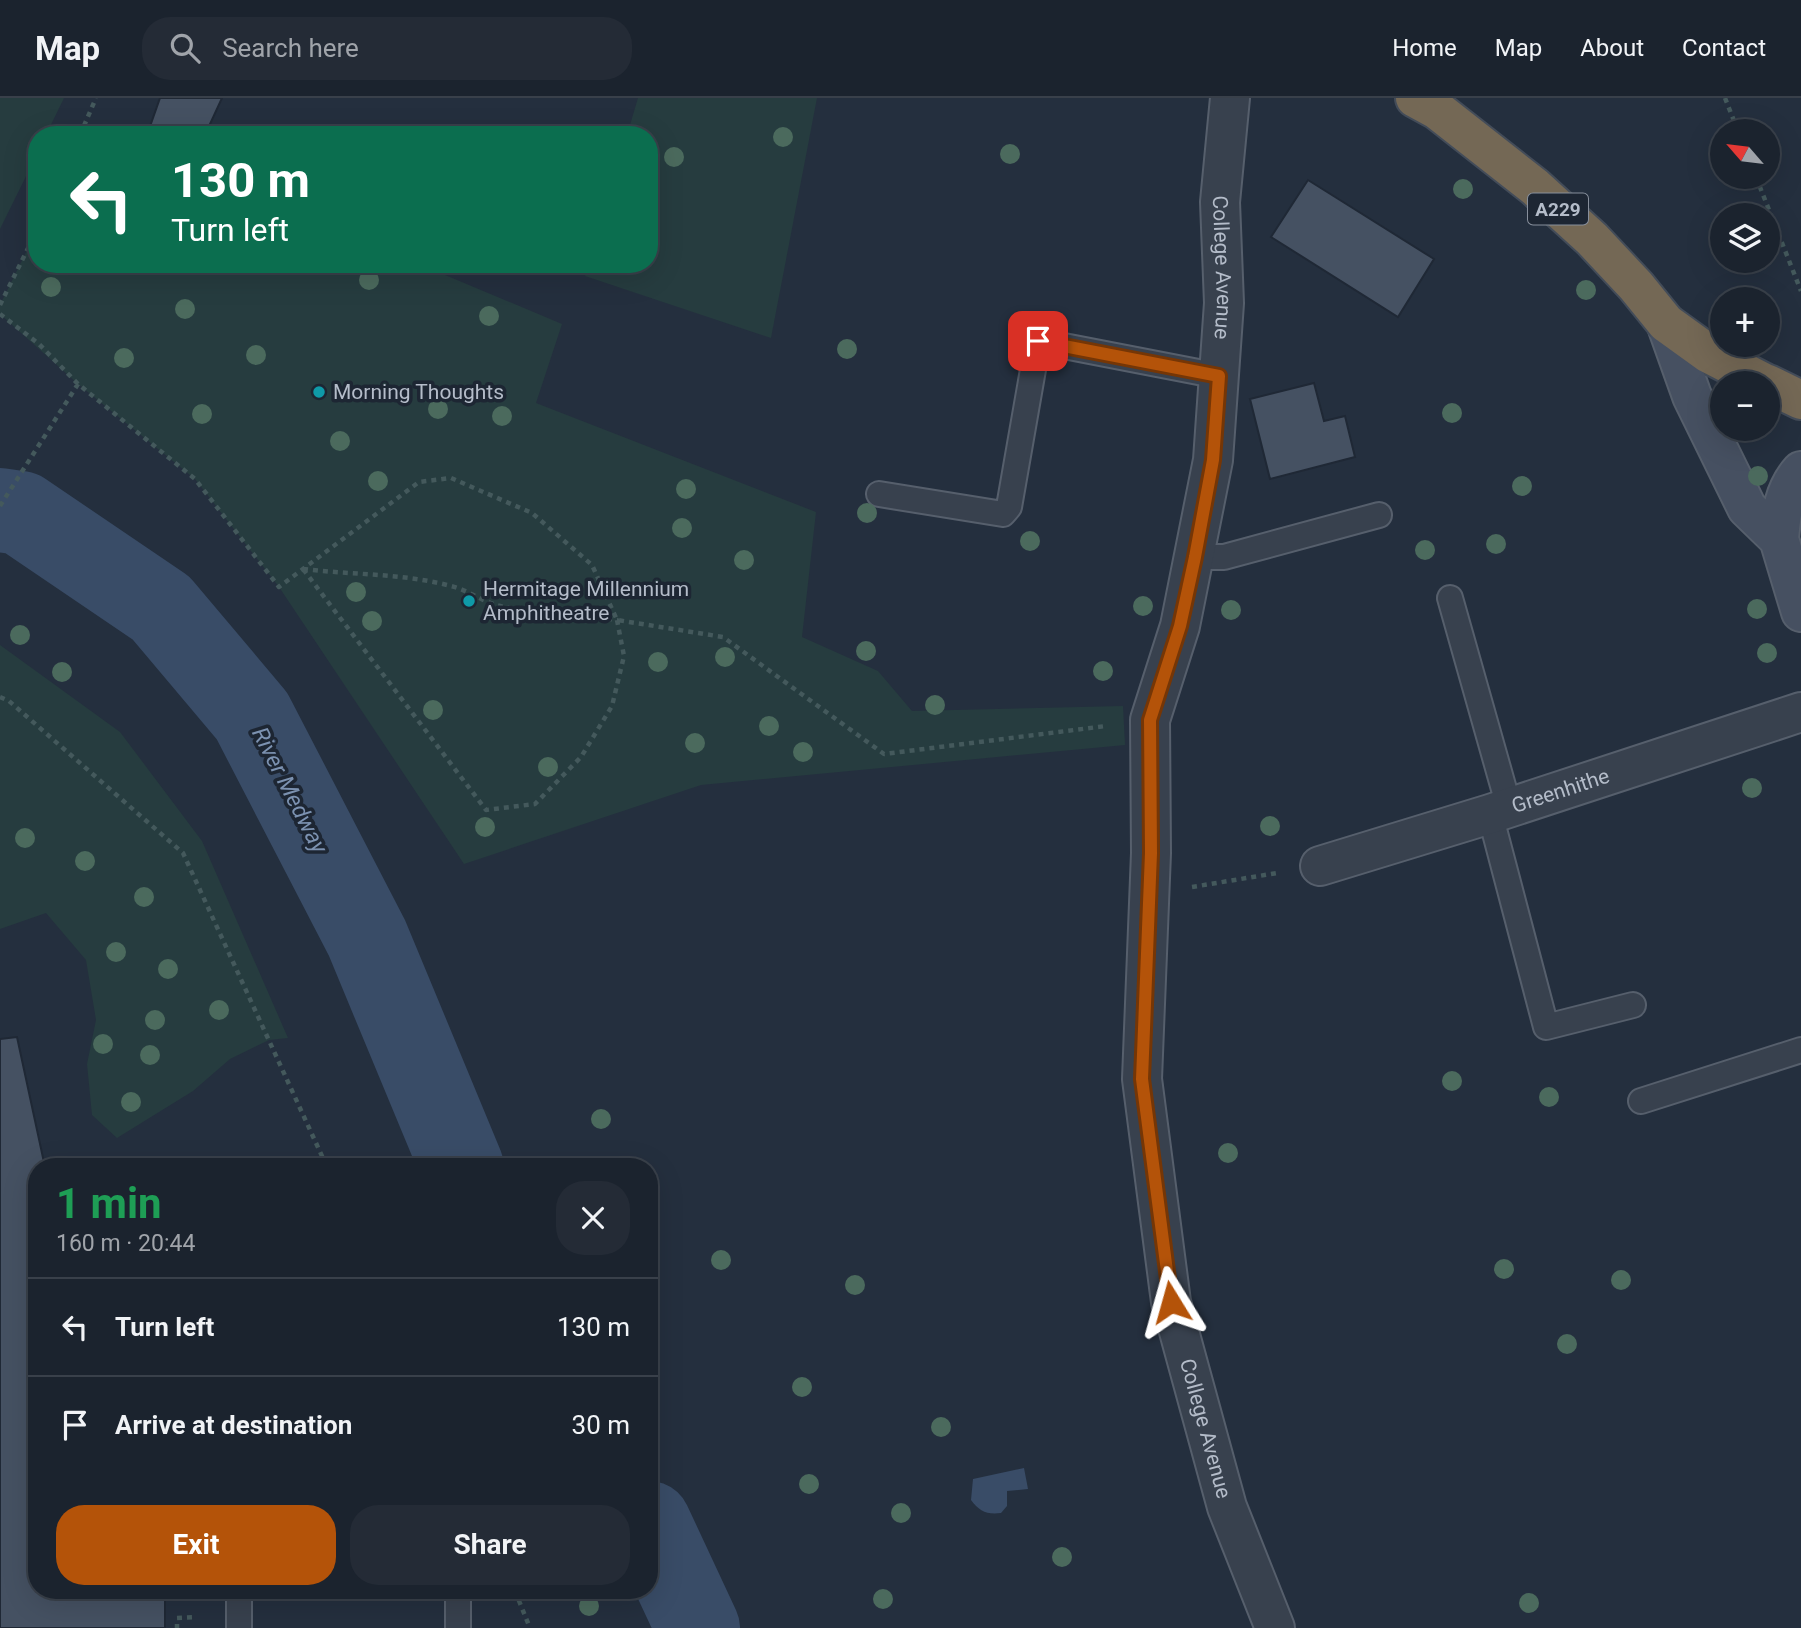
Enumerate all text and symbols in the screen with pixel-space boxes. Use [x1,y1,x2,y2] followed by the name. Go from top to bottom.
[142,17,632,80] search box
[35,29,100,68] text: Map
[166,29,204,67] icon: search
[222,33,359,63] text: Search here
[1392,34,1457,62] text: Home
[1495,34,1542,62] text: Map
[1580,34,1644,62] text: About
[1682,34,1766,62] text: Contact
[1710,119,1780,189] north arrow
[1710,119,1780,441] map controls
[171,152,310,209] text: 130 m
[56,154,147,245] icon: left
[1528,194,1588,225] road number: A229
[1208,195,1236,340] street label: College Avenue
[1710,203,1780,273] button: layers
[171,211,289,249] text: Turn left
[1710,287,1780,357] button: +
[1008,311,1068,371] pin
[1019,322,1057,360] icon: arrive
[1710,371,1780,441] button: −
[333,380,504,404] place label: Morning Thoughts
[311,384,327,400] marker: Morning Thoughts
[483,577,689,625] place label: Hermitage Millennium Amphitheatre
[461,593,477,609] marker: Hermitage Millennium Amphitheatre
[246,723,334,859] water label: River Medway
[1509,764,1612,818] street label: Greenhithe
[56,1179,162,1228] text: 1 min
[556,1181,630,1255] button: close
[56,1230,195,1257] text: 160 m · 20:44
[1134,1265,1208,1339] position arrow
[56,1308,94,1346] icon: left
[115,1312,214,1342] text: Turn left
[557,1312,630,1342] text: 130 m
[1175,1356,1236,1501] street label: College Avenue
[56,1406,94,1444] icon: arrive
[115,1410,352,1440] text: Arrive at destination
[572,1410,630,1440] text: 30 m
[56,1505,336,1585] button: Exit
[350,1505,630,1585] button: Share

